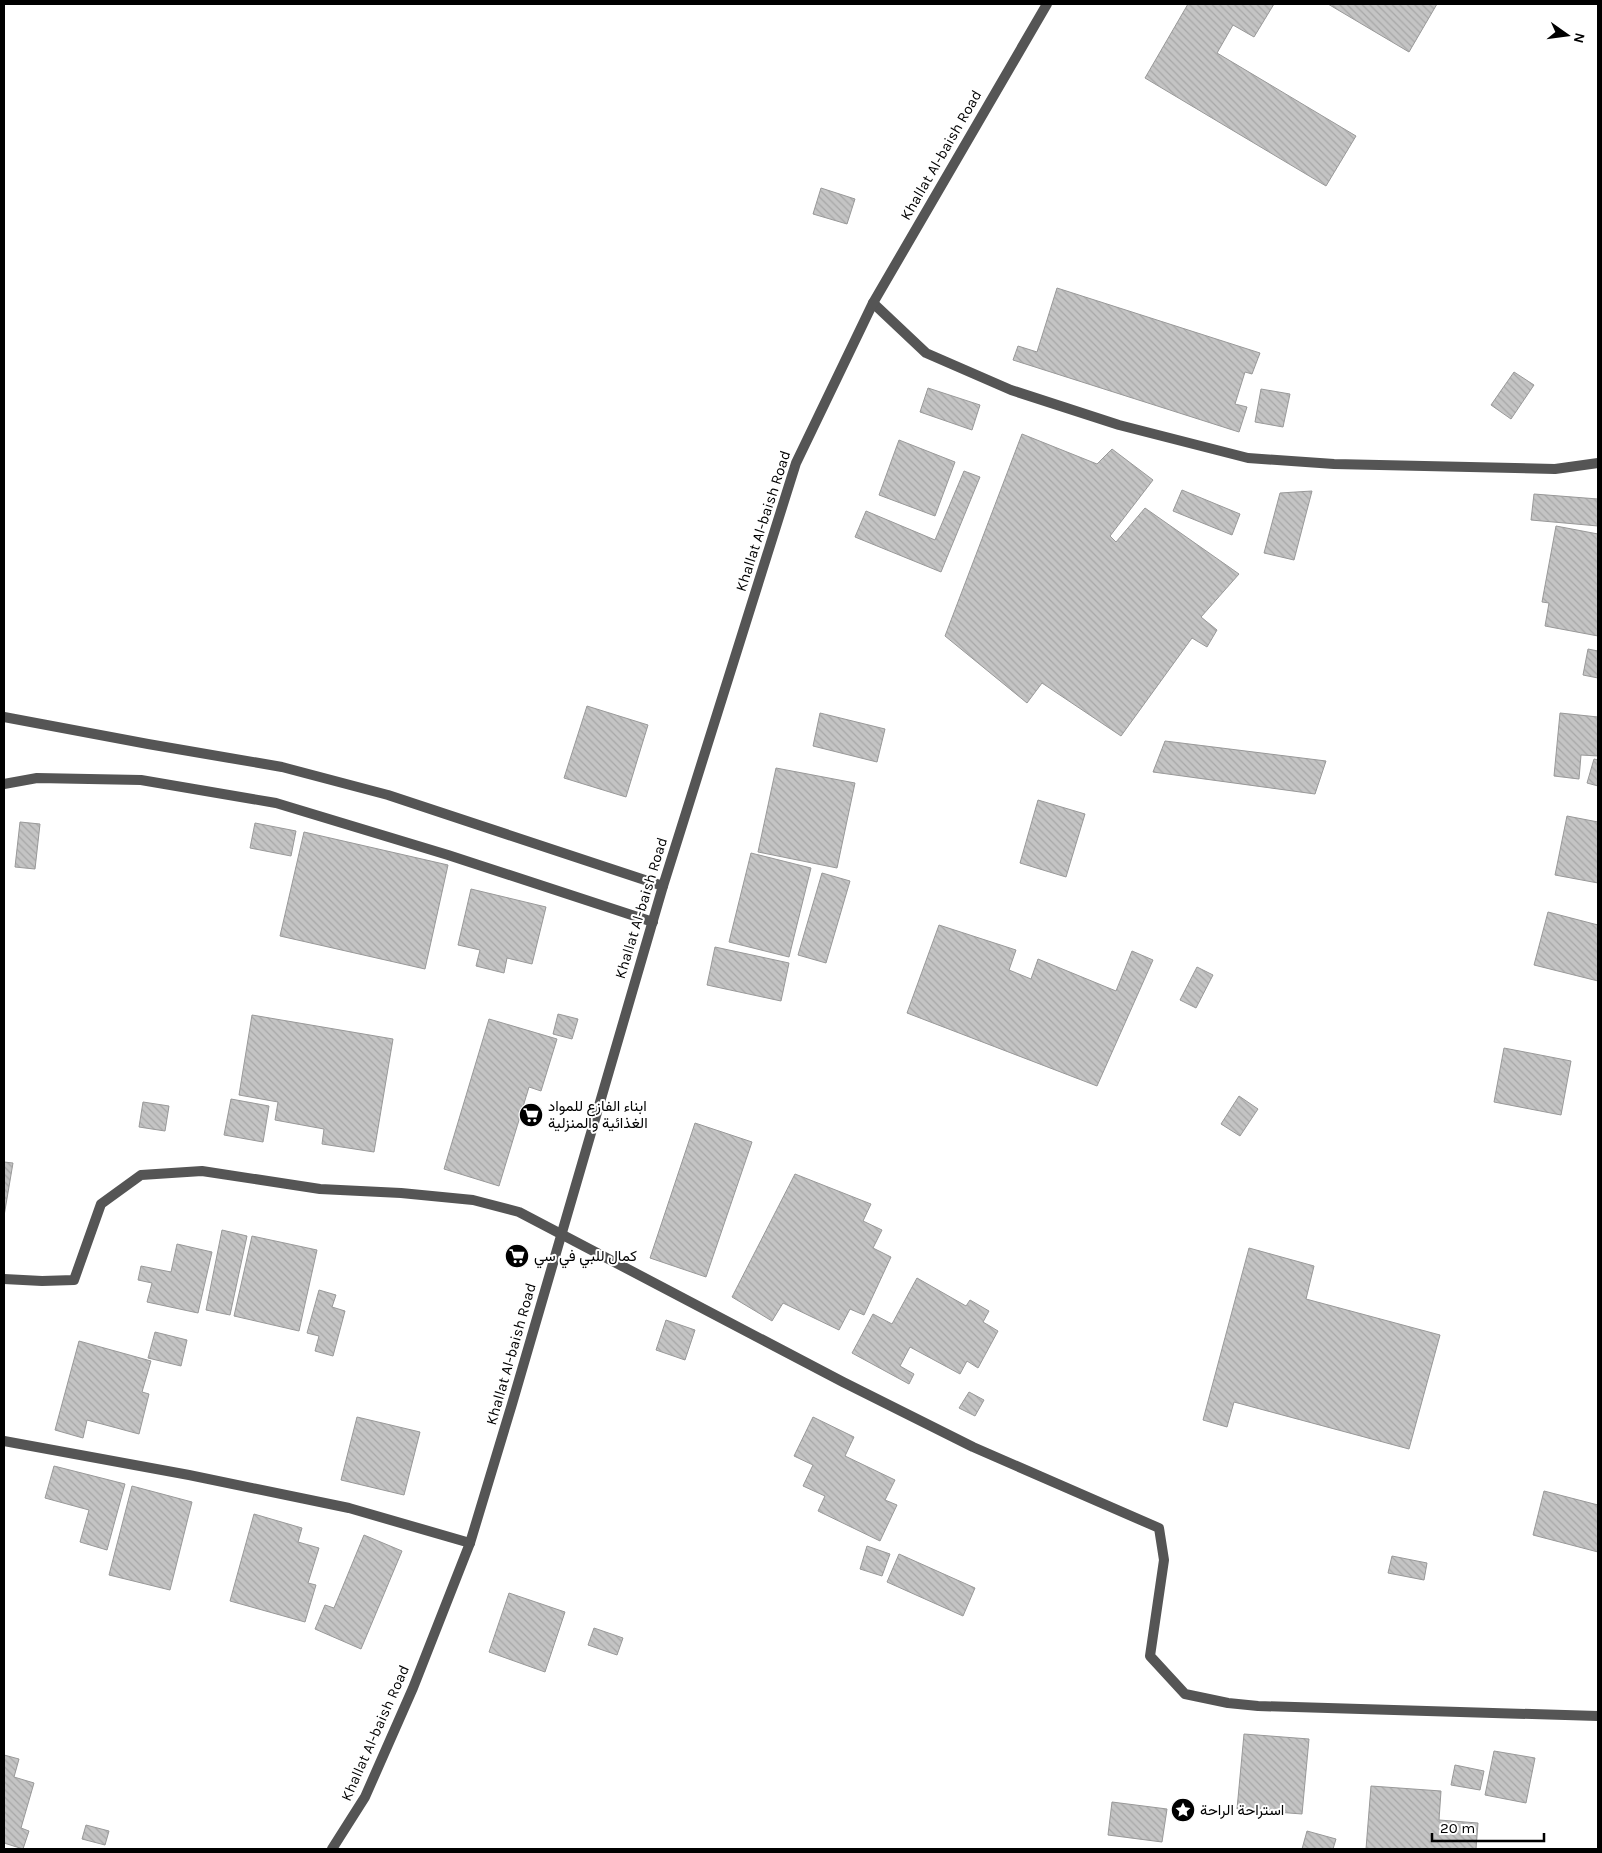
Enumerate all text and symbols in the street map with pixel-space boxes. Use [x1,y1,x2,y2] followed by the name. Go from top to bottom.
[1542,10,1592,60] north arrow
[1570,31,1589,45] text: N
[896,87,986,223] street label: Khallat Al-baish Road
[732,448,794,594] street label: Khallat Al-baish Road
[611,835,671,981] street label: Khallat Al-baish Road
[548,1097,648,1132] place label: ابناء الفازع للمواد الغذائية والمنزلية
[518,1102,544,1128] supermarket icon: ابناء الفازع للمواد الغذائية والمنزلية
[504,1243,530,1269] supermarket icon: كمال للبي في سي
[534,1247,637,1269] place label: كمال للبي في سي
[482,1281,540,1427] street label: Khallat Al-baish Road
[337,1662,413,1804] street label: Khallat Al-baish Road
[1170,1797,1196,1823] place icon: استراحة الراحة
[1200,1801,1284,1819] place label: استراحة الراحة
[1432,1810,1544,1842] scale bar
[1440,1819,1475,1837] text: 20 m

